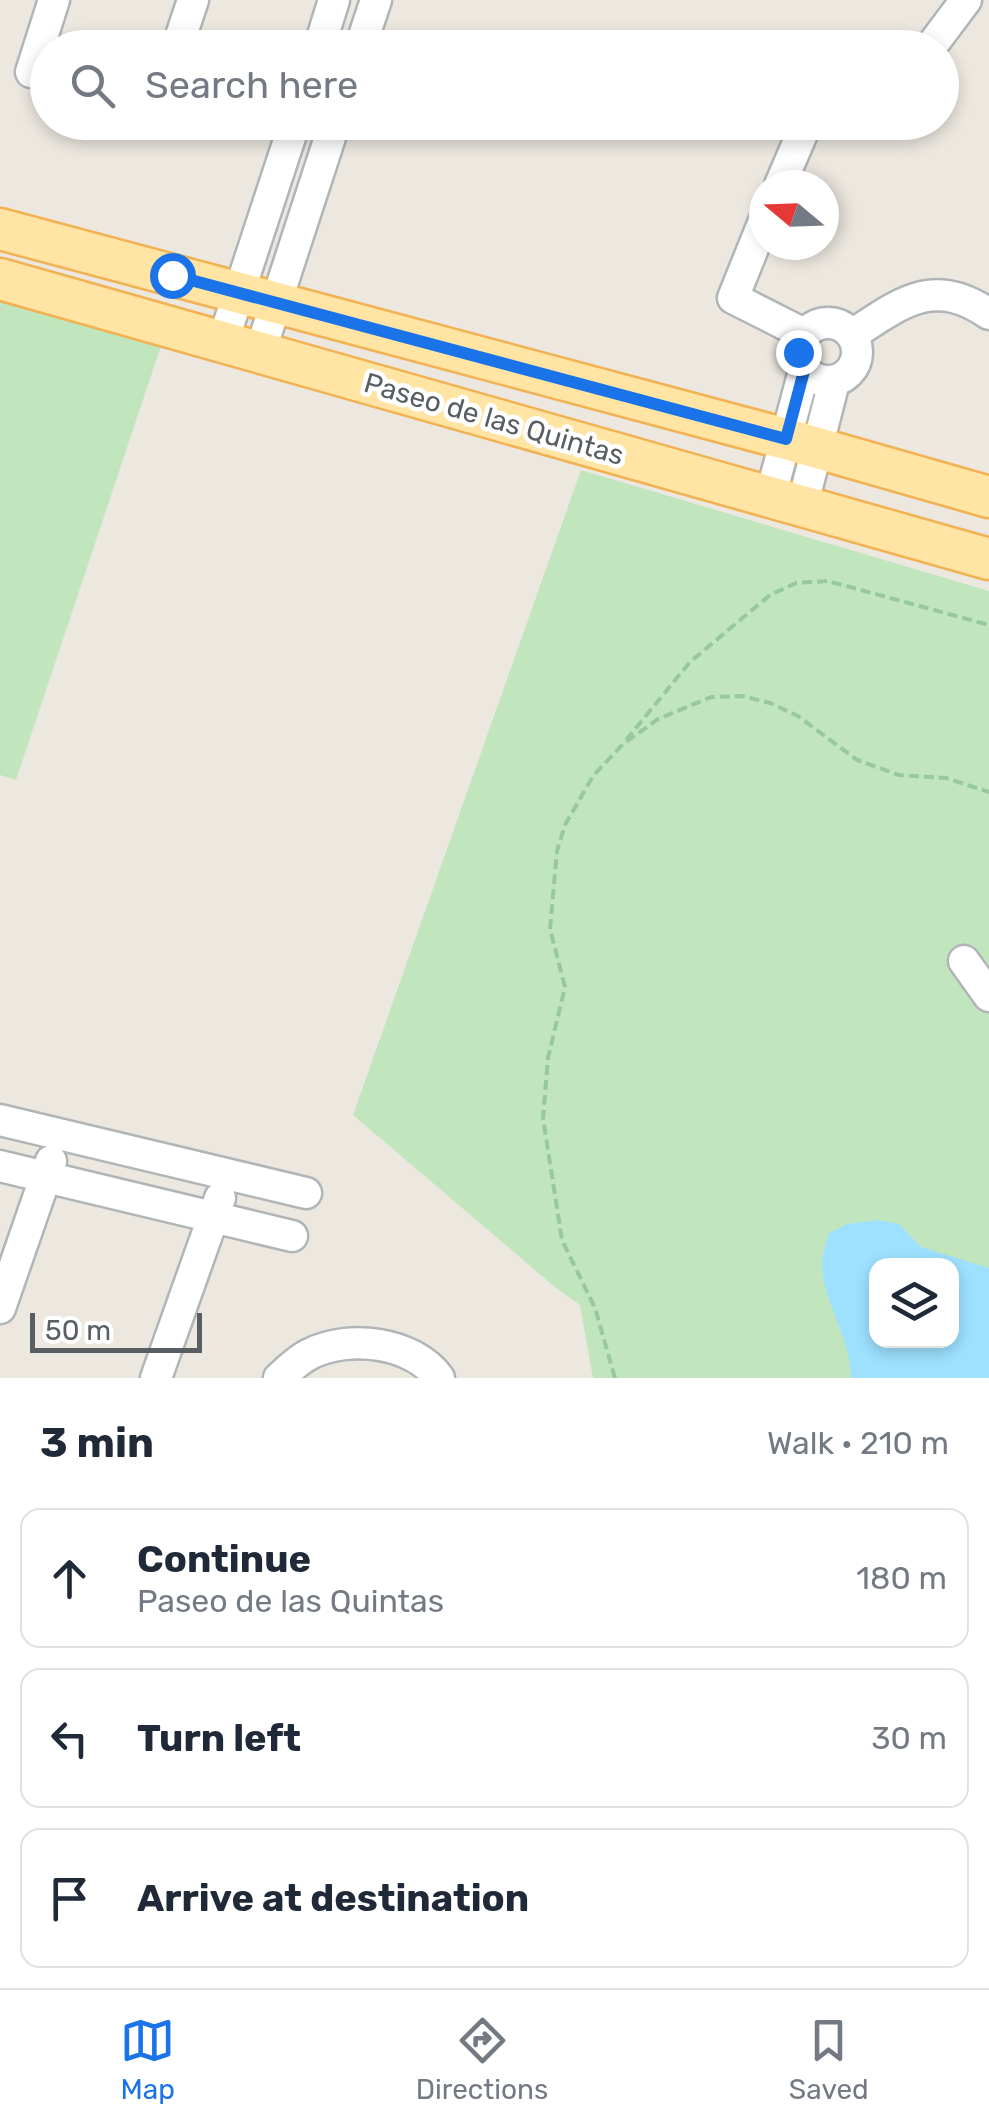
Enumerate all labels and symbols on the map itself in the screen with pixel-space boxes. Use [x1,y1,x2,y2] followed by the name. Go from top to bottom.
[749,170,839,260] north arrow
[150,253,196,299] route start
[776,330,822,376] route end
[360,366,628,472] street label: Paseo de las Quintas
[30,1308,202,1352] scale bar

